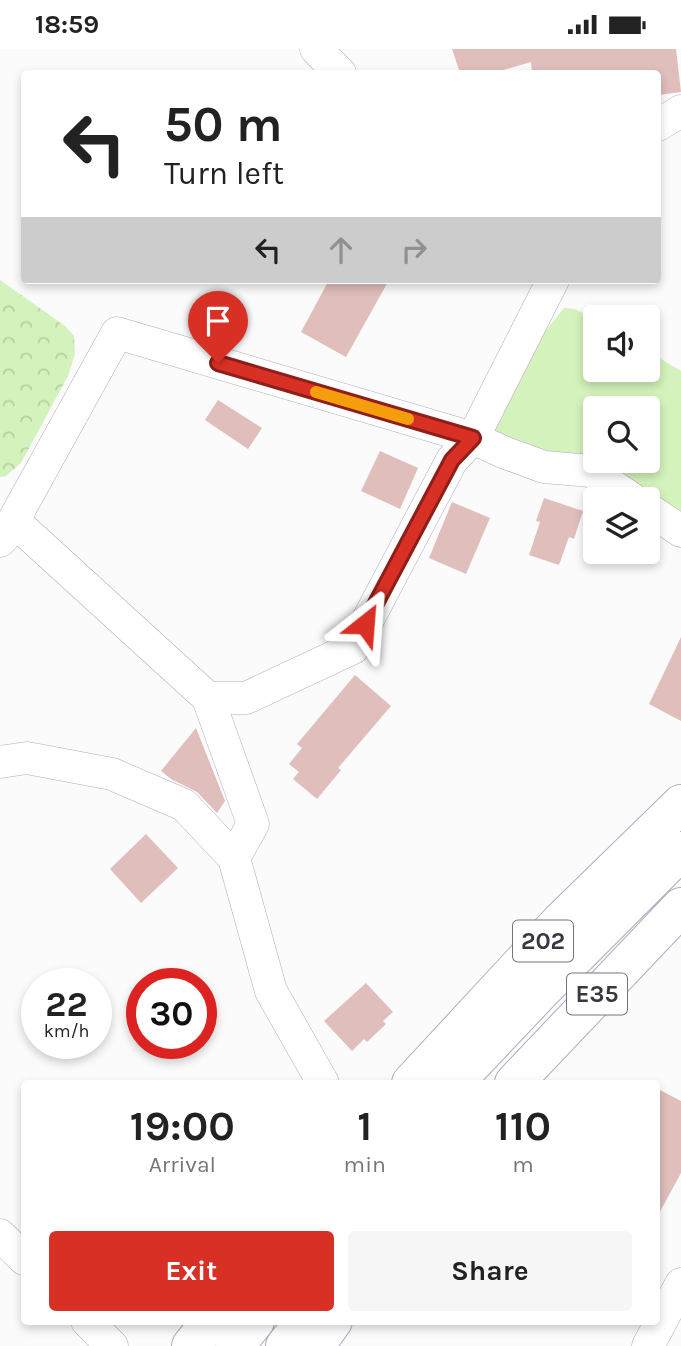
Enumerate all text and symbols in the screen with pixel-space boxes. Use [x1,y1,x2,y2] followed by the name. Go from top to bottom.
[35,9,99,40] text: 18:59
[164,96,282,153] text: 50 m
[49,98,140,189] icon: left
[164,155,284,192] text: Turn left
[249,231,287,269] icon: left
[322,231,360,269] icon: ahead
[395,231,433,269] icon: right
[188,291,248,363] pin
[199,302,237,340] icon: arrive
[583,305,660,564] map controls
[583,305,660,382] button: sound
[583,396,660,473] button: search
[583,487,660,564] button: layers
[328,587,402,661] position arrow
[513,921,573,961] road number: 202
[126,968,217,1059] speed limit sign: 30
[567,974,627,1014] road number: E35
[45,984,88,1025] text: 22
[44,1020,89,1042] text: km/h
[130,1101,235,1151] text: 19:00
[357,1101,372,1151] text: 1
[495,1101,551,1151] text: 110
[149,1151,216,1178] text: Arrival
[344,1151,386,1178] text: min
[512,1151,534,1178] text: m
[49,1231,334,1311] button: Exit
[348,1231,632,1311] button: Share

